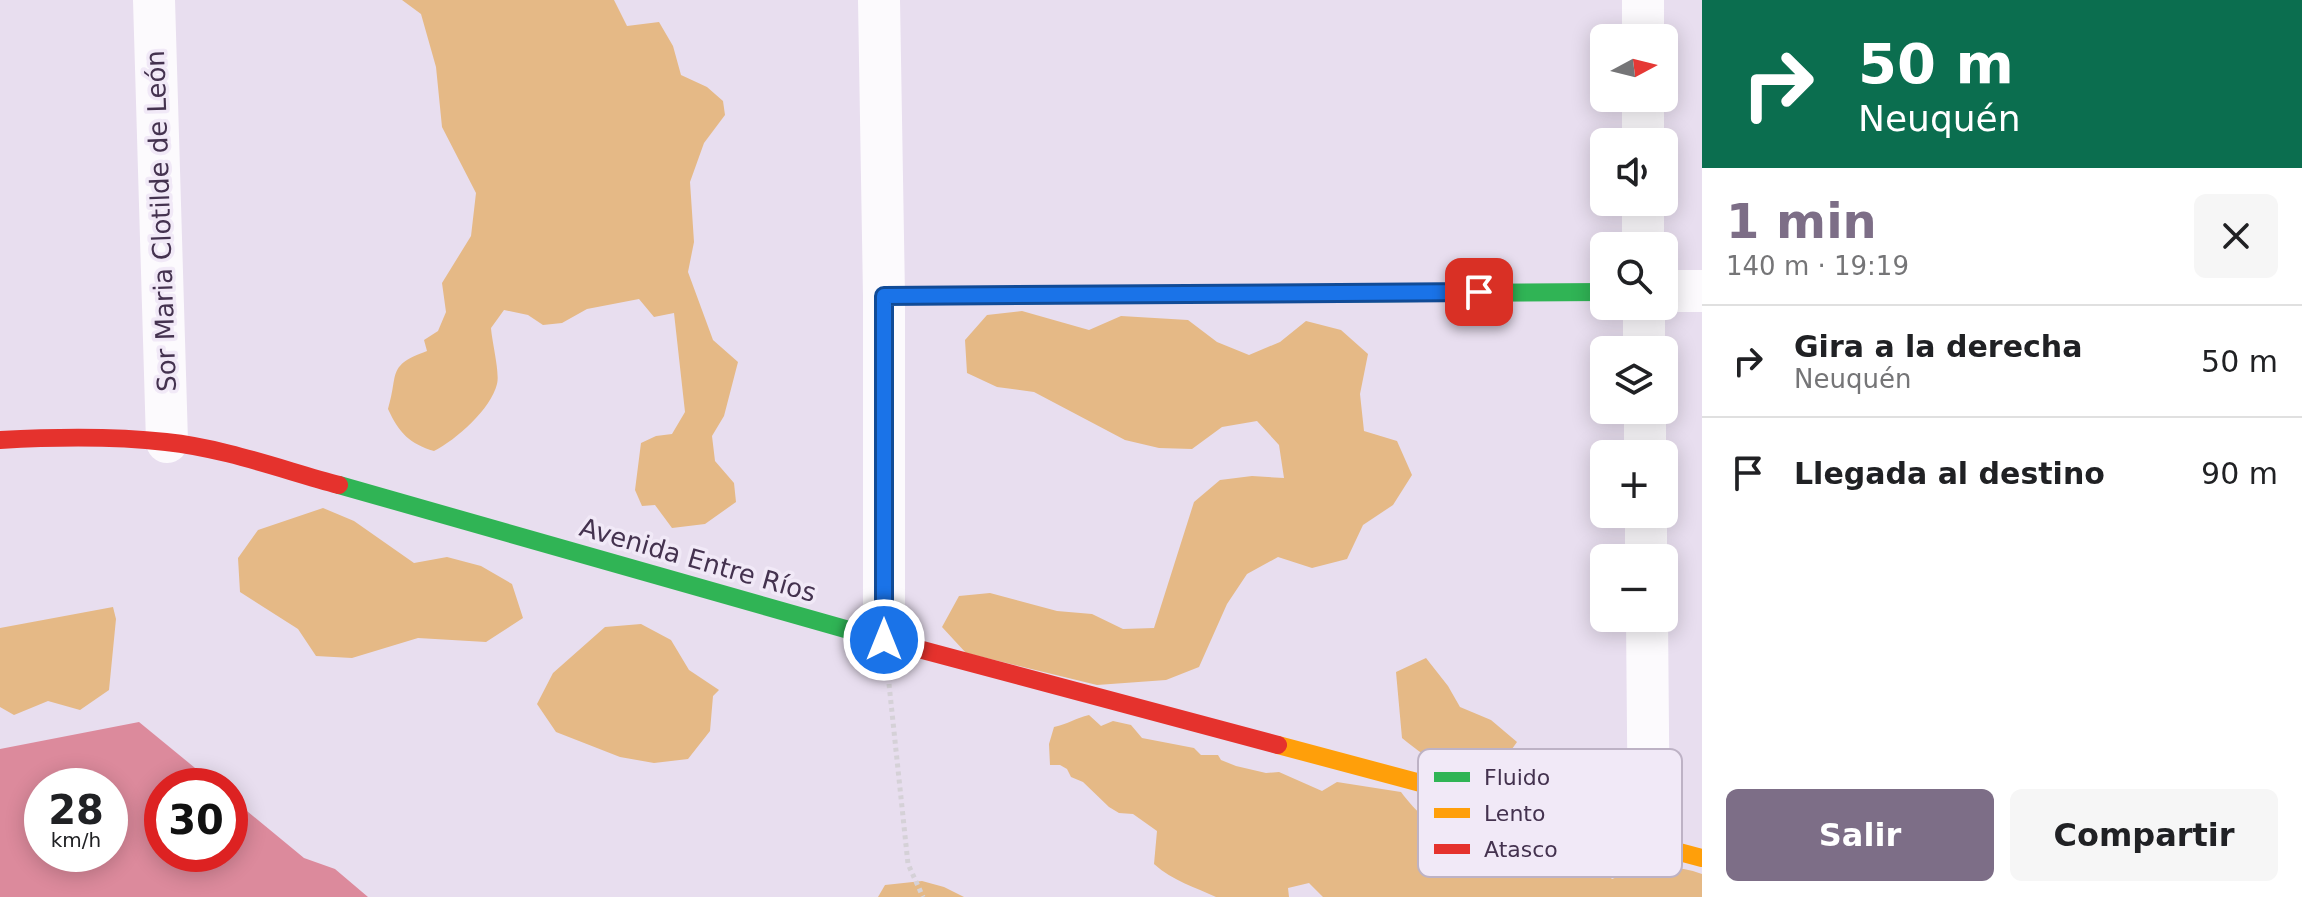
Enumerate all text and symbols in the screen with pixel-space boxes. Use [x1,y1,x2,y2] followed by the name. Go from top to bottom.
[1590,24,1678,112] north arrow
[1590,24,1678,632] map controls
[1858,31,2014,96] text: 50 m
[1726,32,1830,136] icon: right
[140,50,182,392] street label: Sor Maria Clotilde de León
[1858,98,2021,139] text: Neuquén
[1590,128,1678,216] button: sound
[1726,193,1877,249] text: 1 min
[2194,194,2278,278] button: close
[1590,232,1678,320] button: search
[1726,251,1909,281] text: 140 m · 19:19
[1445,258,1513,326] pin
[1457,270,1501,314] icon: arrive
[1794,329,2082,364] text: Gira a la derecha
[1590,336,1678,424] button: layers
[1726,339,1770,383] icon: right
[2201,344,2278,379] text: 50 m
[1794,364,1911,394] text: Neuquén
[1590,440,1678,528] button: +
[1726,451,1770,495] icon: arrive
[1794,456,2105,491] text: Llegada al destino
[2201,456,2278,491] text: 90 m
[576,512,820,608] street label: Avenida Entre Ríos
[1590,544,1678,632] button: −
[842,598,926,682] position arrow
[1418,749,1682,877] legend
[1484,765,1550,790] text: Fluido
[144,768,248,872] speed limit sign: 30
[48,787,104,833] text: 28
[1726,789,1994,881] button: Salir
[2010,789,2278,881] button: Compartir
[1484,801,1545,826] text: Lento
[51,828,101,852] text: km/h
[1484,837,1558,862] text: Atasco

